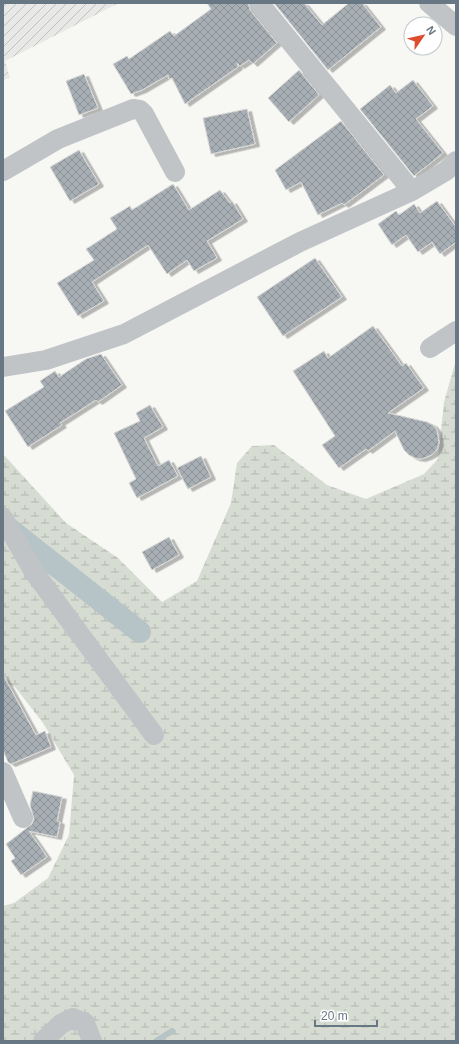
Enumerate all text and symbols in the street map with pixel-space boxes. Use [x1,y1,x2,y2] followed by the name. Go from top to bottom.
[403,16,443,56] north arrow
[424,24,439,37] text: N
[315,1002,377,1028] scale bar
[321,1009,348,1023] text: 20 m

